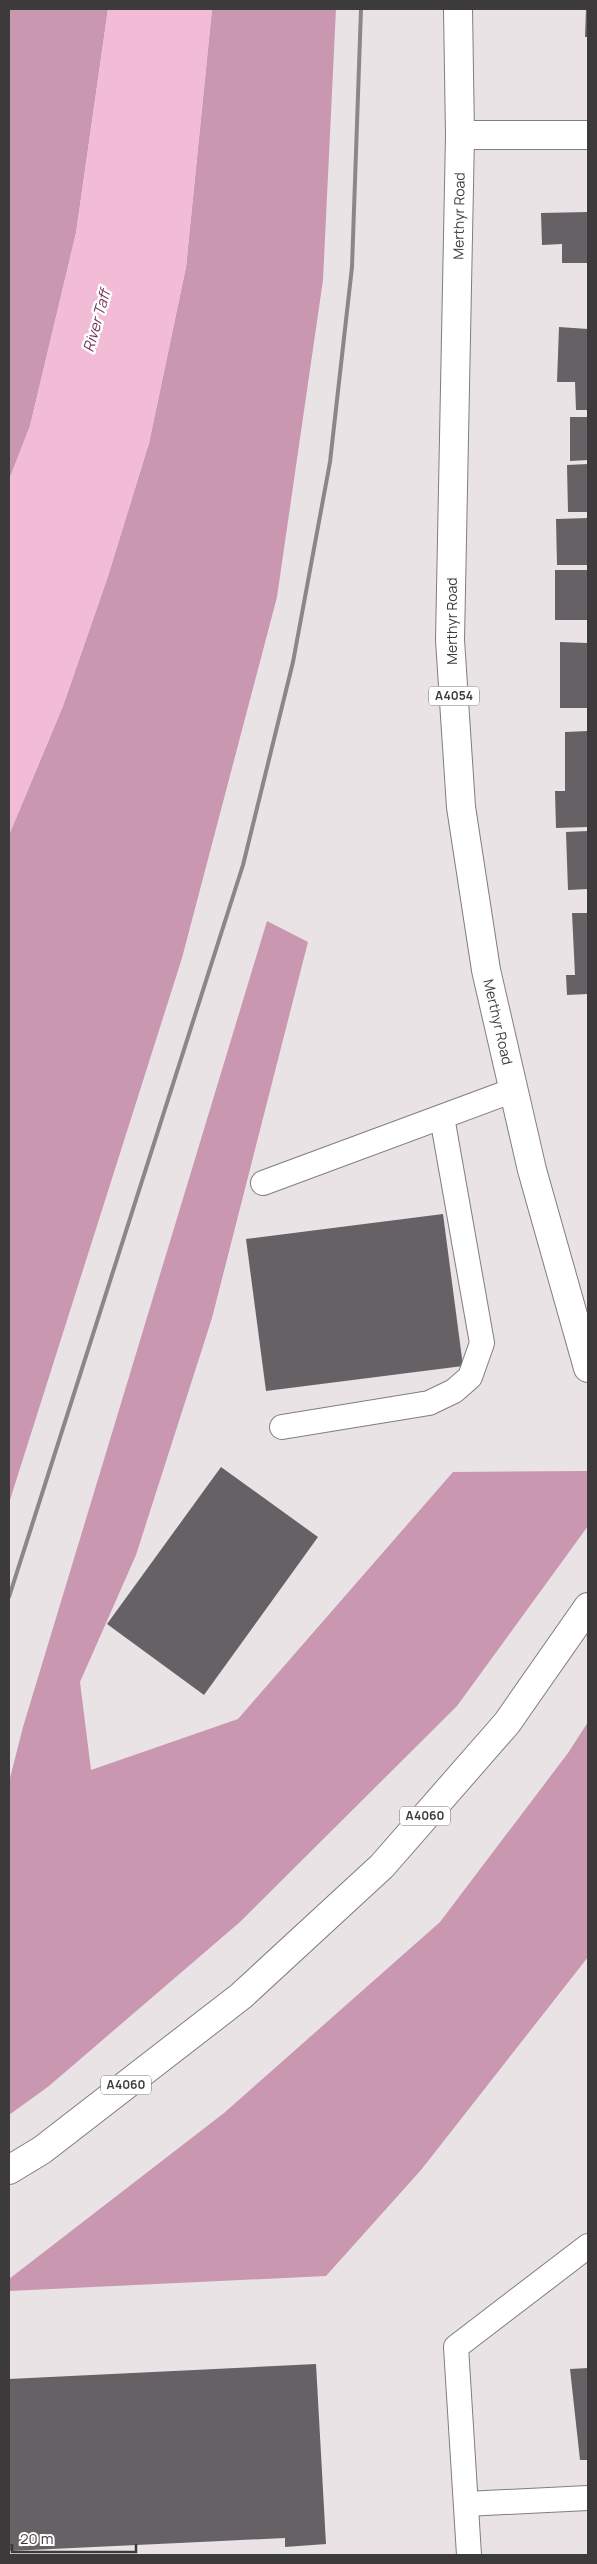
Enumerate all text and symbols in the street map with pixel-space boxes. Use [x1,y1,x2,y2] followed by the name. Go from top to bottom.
[448,172,469,260] street label: Merthyr Road
[78,284,116,354] water label: River Taff
[442,577,461,665] street label: Merthyr Road
[429,686,479,706] road number: A4054
[479,977,518,1067] street label: Merthyr Road
[400,1806,450,1825] road number: A4060
[101,2076,151,2094] road number: A4060
[12,2522,136,2554] scale bar
[20,2528,53,2549] text: 20 m

